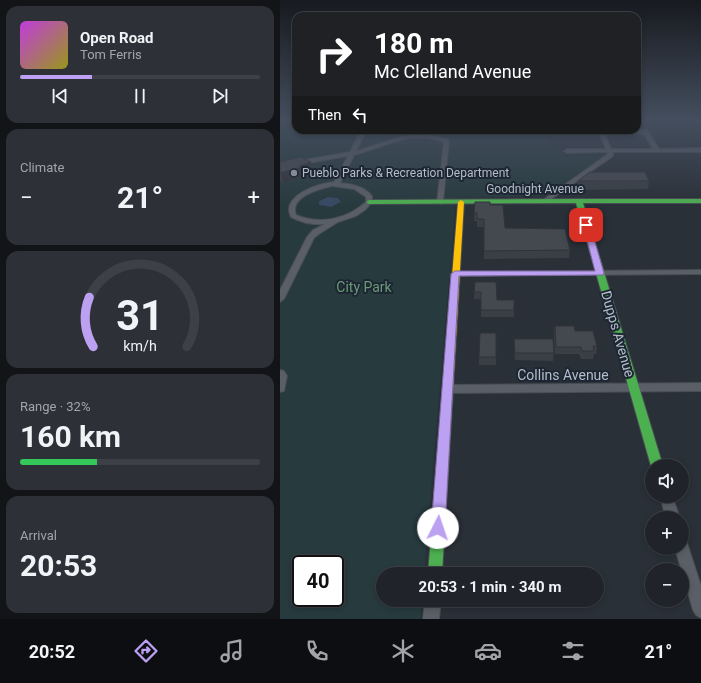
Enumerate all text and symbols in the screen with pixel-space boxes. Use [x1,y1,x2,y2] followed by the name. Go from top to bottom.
[374,27,453,60] text: 180 m
[308,28,360,80] icon: right
[80,29,154,47] text: Open Road
[80,47,142,62] text: Tom Ferris
[374,61,531,82] text: Mc Clelland Avenue
[49,85,71,107] icon: previous
[129,85,151,107] icon: pause
[209,85,231,107] icon: next
[349,104,371,126] icon: left
[308,106,341,124] text: Then
[20,160,64,175] text: Climate
[302,166,509,180] place label: Pueblo Parks & Recreation Department
[289,168,299,178] marker: Pueblo Parks & Recreation Department
[117,180,163,215] text: 21°
[486,182,584,196] street label: Goodnight Avenue
[20,185,33,210] text: −
[248,185,260,210] text: +
[569,208,603,242] pin
[575,214,597,236] icon: arrive
[336,279,393,295] park label: City Park
[598,289,638,379] street label: Dupps Avenue
[116,291,164,340] text: 31
[123,338,157,354] text: km/h
[517,367,609,383] street label: Collins Avenue
[20,399,90,414] text: Range · 32%
[20,419,121,454] text: 160 km
[645,459,689,607] map controls
[645,459,689,503] button: sound
[417,507,459,549] position arrow
[645,511,689,555] button: +
[20,528,57,543] text: Arrival
[20,548,97,583] text: 20:53
[292,555,344,607] speed limit sign: 40
[645,563,689,607] button: −
[419,578,561,596] text: 20:53 · 1 min · 340 m
[132,637,160,665] icon: directions
[218,637,246,665] icon: music
[303,637,331,665] icon: phone
[389,637,417,665] icon: climate
[474,637,502,665] icon: car
[559,637,587,665] icon: filters
[29,641,75,662] text: 20:52
[645,641,672,662] text: 21°

